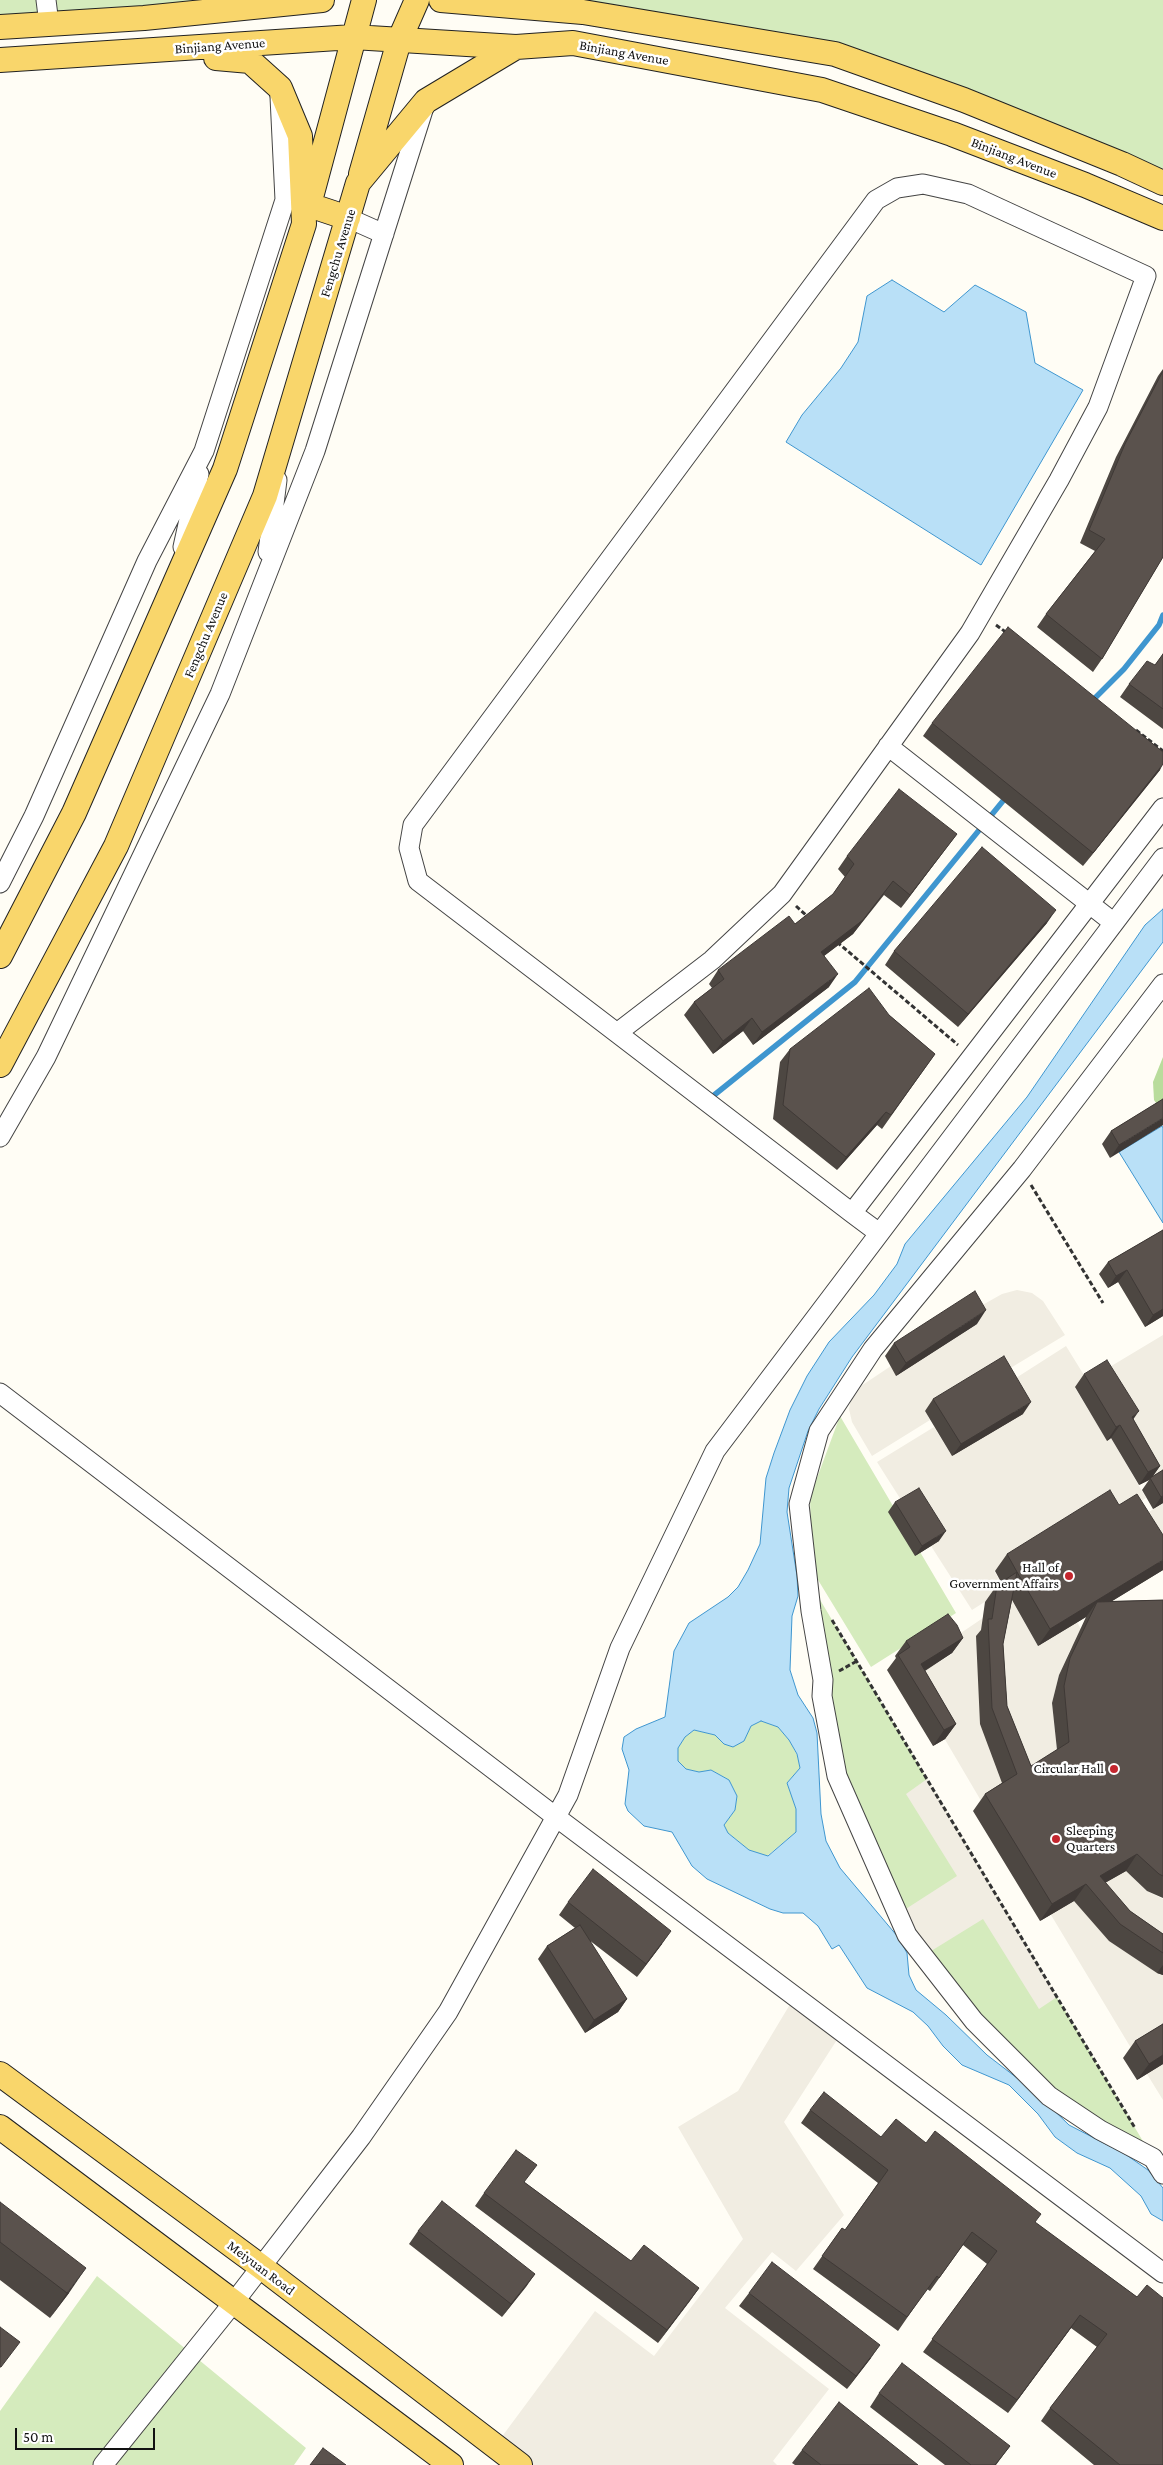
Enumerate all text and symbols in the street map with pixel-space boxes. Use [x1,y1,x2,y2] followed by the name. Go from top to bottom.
[174,34,266,58] street label: Binjiang Avenue
[578,37,670,69] street label: Binjiang Avenue
[969,134,1059,182] street label: Binjiang Avenue
[317,207,359,299] street label: Fengchu Avenue
[180,590,232,680] street label: Fengchu Avenue
[949,1560,1059,1592] place label: Hall of Government Affairs
[1063,1570,1075,1582] marker: Hall of Government Affairs
[1033,1761,1104,1777] place label: Circular Hall
[1108,1763,1120,1775] marker: Circular Hall
[1066,1823,1115,1855] place label: Sleeping Quarters
[1050,1833,1062,1845] marker: Sleeping Quarters
[224,2237,298,2299] street label: Meiyuan Road
[18,2418,158,2450] scale bar
[23,2429,53,2445] text: 50 m

